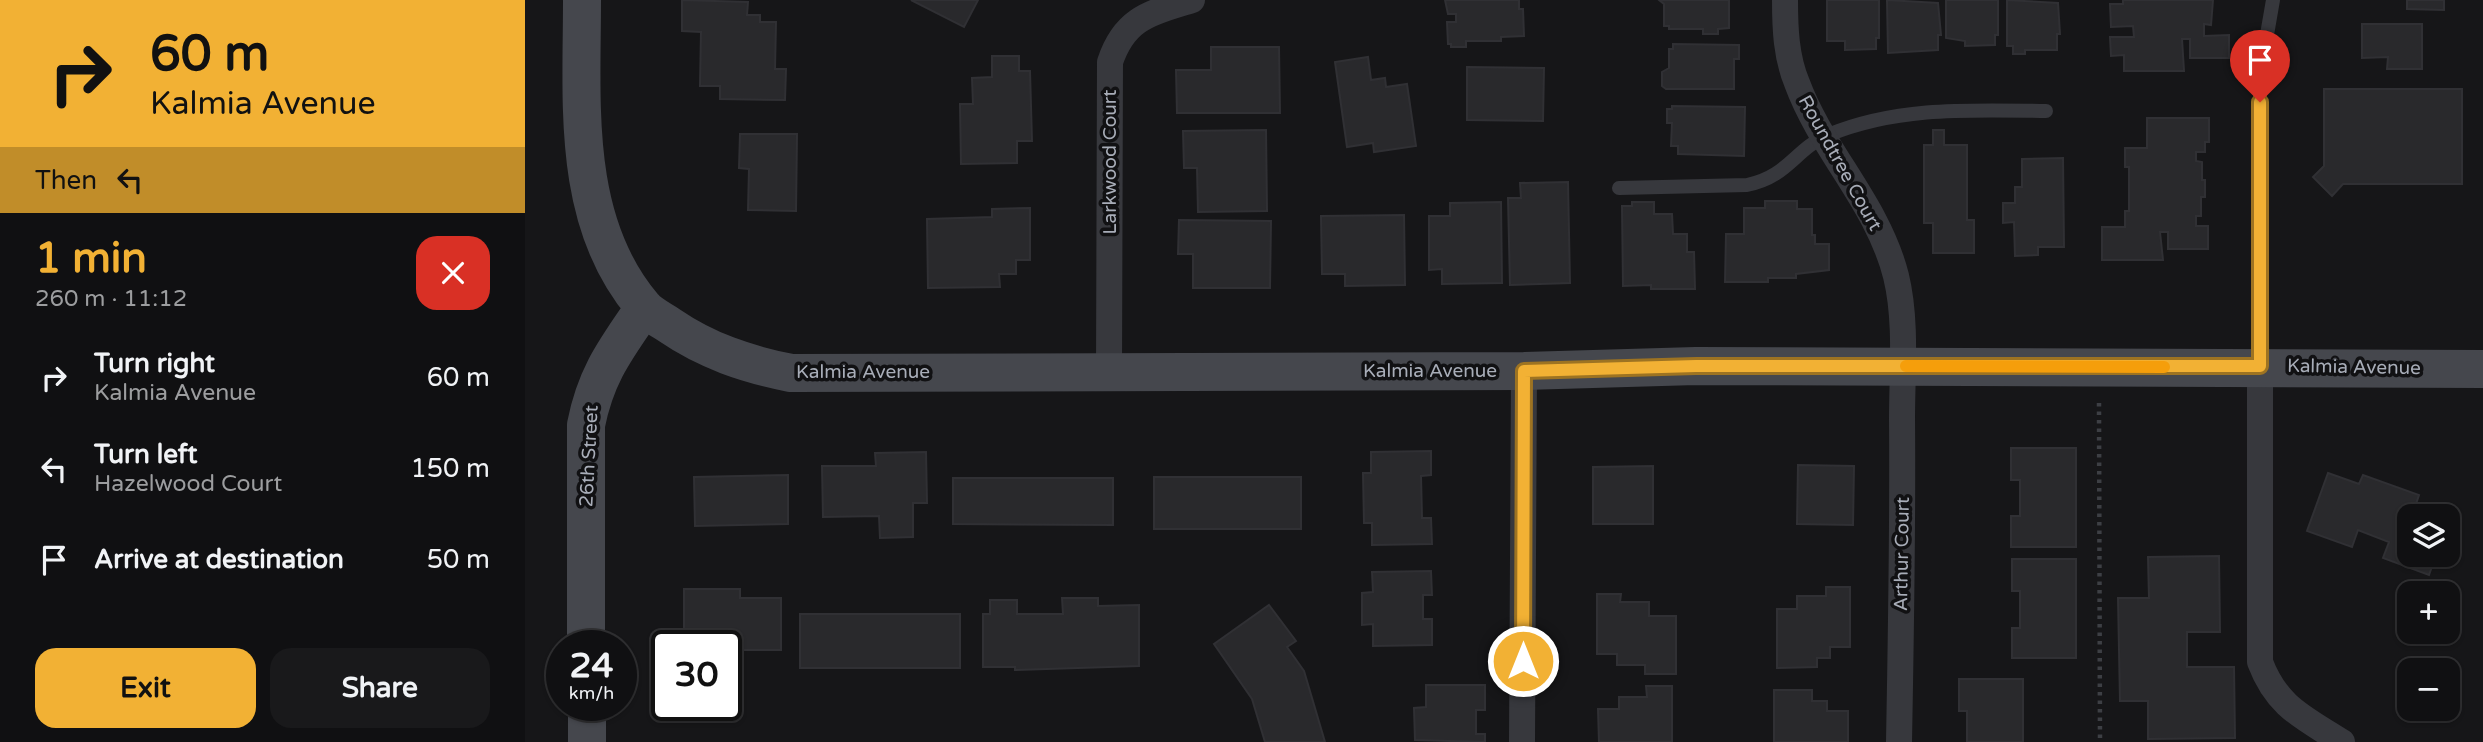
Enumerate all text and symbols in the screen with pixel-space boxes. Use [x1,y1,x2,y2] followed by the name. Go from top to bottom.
[150,25,269,84] text: 60 m
[35,28,126,119] icon: right
[2230,30,2290,102] pin
[2241,41,2279,79] icon: arrive
[150,85,376,123] text: Kalmia Avenue
[1099,90,1121,234] street label: Larkwood Court
[1794,91,1886,235] street label: Roundtree Court
[111,161,149,199] icon: left
[35,165,97,196] text: Then
[35,233,147,284] text: 1 min
[416,236,490,310] button: close
[35,285,187,313] text: 260 m · 11:12
[94,348,215,379] text: Turn right
[2287,355,2421,379] street label: Kalmia Avenue
[35,359,73,397] icon: right
[1363,360,1497,382] street label: Kalmia Avenue
[796,361,930,383] street label: Kalmia Avenue
[427,362,490,393] text: 60 m
[94,379,256,407] text: Kalmia Avenue
[575,405,603,507] street label: 26th Street
[94,439,197,470] text: Turn left
[35,450,73,488] icon: left
[410,453,490,484] text: 150 m
[94,470,282,498] text: Hazelwood Court
[1890,497,1914,611] street label: Arthur Court
[2397,504,2460,721] map controls
[2397,504,2460,567] button: layers
[35,541,73,579] icon: arrive
[94,544,344,575] text: Arrive at destination
[427,544,490,575] text: 50 m
[2397,581,2460,644] button: +
[1486,624,1560,698] position arrow
[651,630,742,721] speed limit sign: 30
[570,645,613,687] text: 24
[35,648,256,728] button: Exit
[270,648,490,728] button: Share
[2397,658,2460,721] button: −
[569,682,614,704] text: km/h

